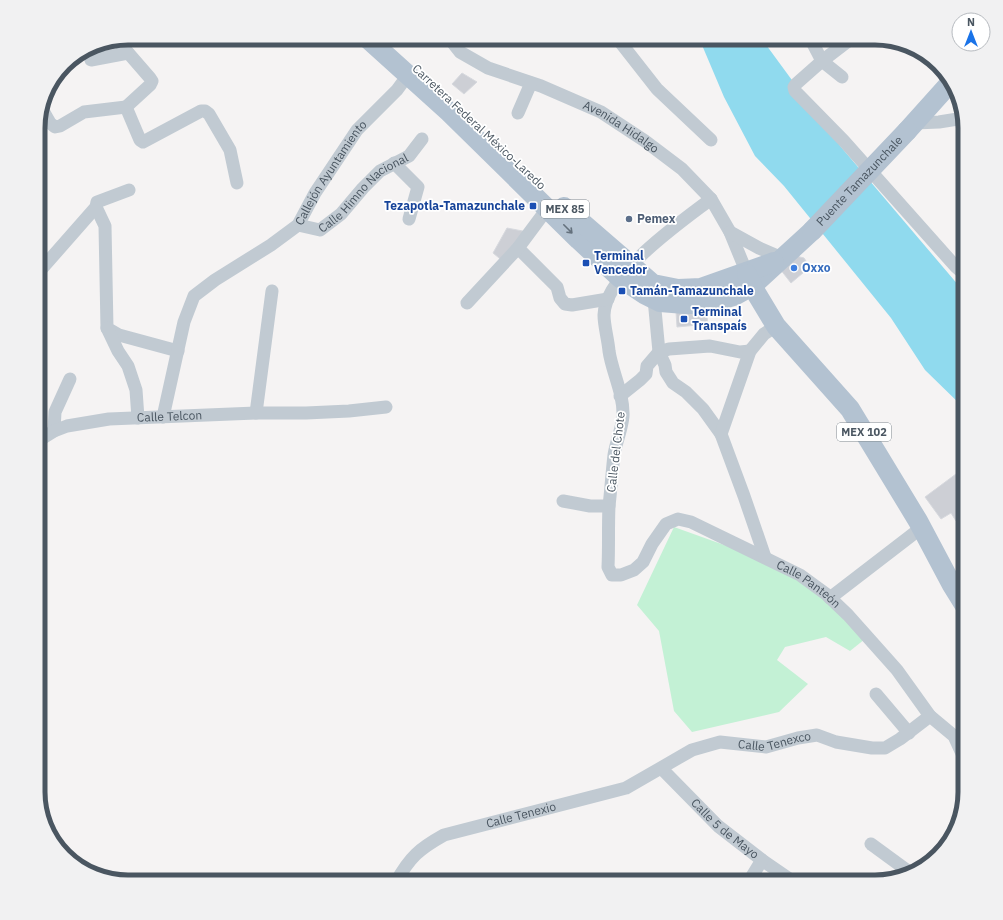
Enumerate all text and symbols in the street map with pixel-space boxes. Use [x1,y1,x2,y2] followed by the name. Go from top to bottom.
[951,12,991,52] north arrow
[967,15,975,29] text: N
[410,61,549,193] street label: Carretera Federal México-Laredo
[581,97,662,156] street label: Avenida Hidalgo
[291,116,370,228] street label: Callejón Ayuntamiento
[813,132,906,229] street label: Puente Tamazunchale
[315,150,410,236] street label: Calle Himno Nacional
[384,198,525,213] place label: Tezapotla-Tamazunchale
[541,200,589,218] road number: MEX 85
[528,201,538,211] marker: Tezapotla-Tamazunchale
[637,211,676,226] place label: Pemex
[624,214,634,224] marker: Pemex
[563,224,573,234] one-way arrow
[594,248,647,277] place label: Terminal Vencedor
[581,258,591,268] marker: Terminal Vencedor
[802,260,831,275] place label: Oxxo
[789,263,799,273] marker: Oxxo
[630,283,754,298] place label: Tamán-Tamazunchale
[617,286,627,296] marker: Tamán-Tamazunchale
[692,304,747,333] place label: Terminal Transpaís
[679,314,689,324] marker: Terminal Transpaís
[137,407,202,425] street label: Calle Telcon
[603,410,628,493] street label: Calle del Chote
[837,423,891,441] road number: MEX 102
[774,557,844,611] street label: Calle Panteón
[737,728,812,754] street label: Calle Tenexco
[688,795,762,862] street label: Calle 5 de Mayo
[484,798,558,831] street label: Calle Tenexio

